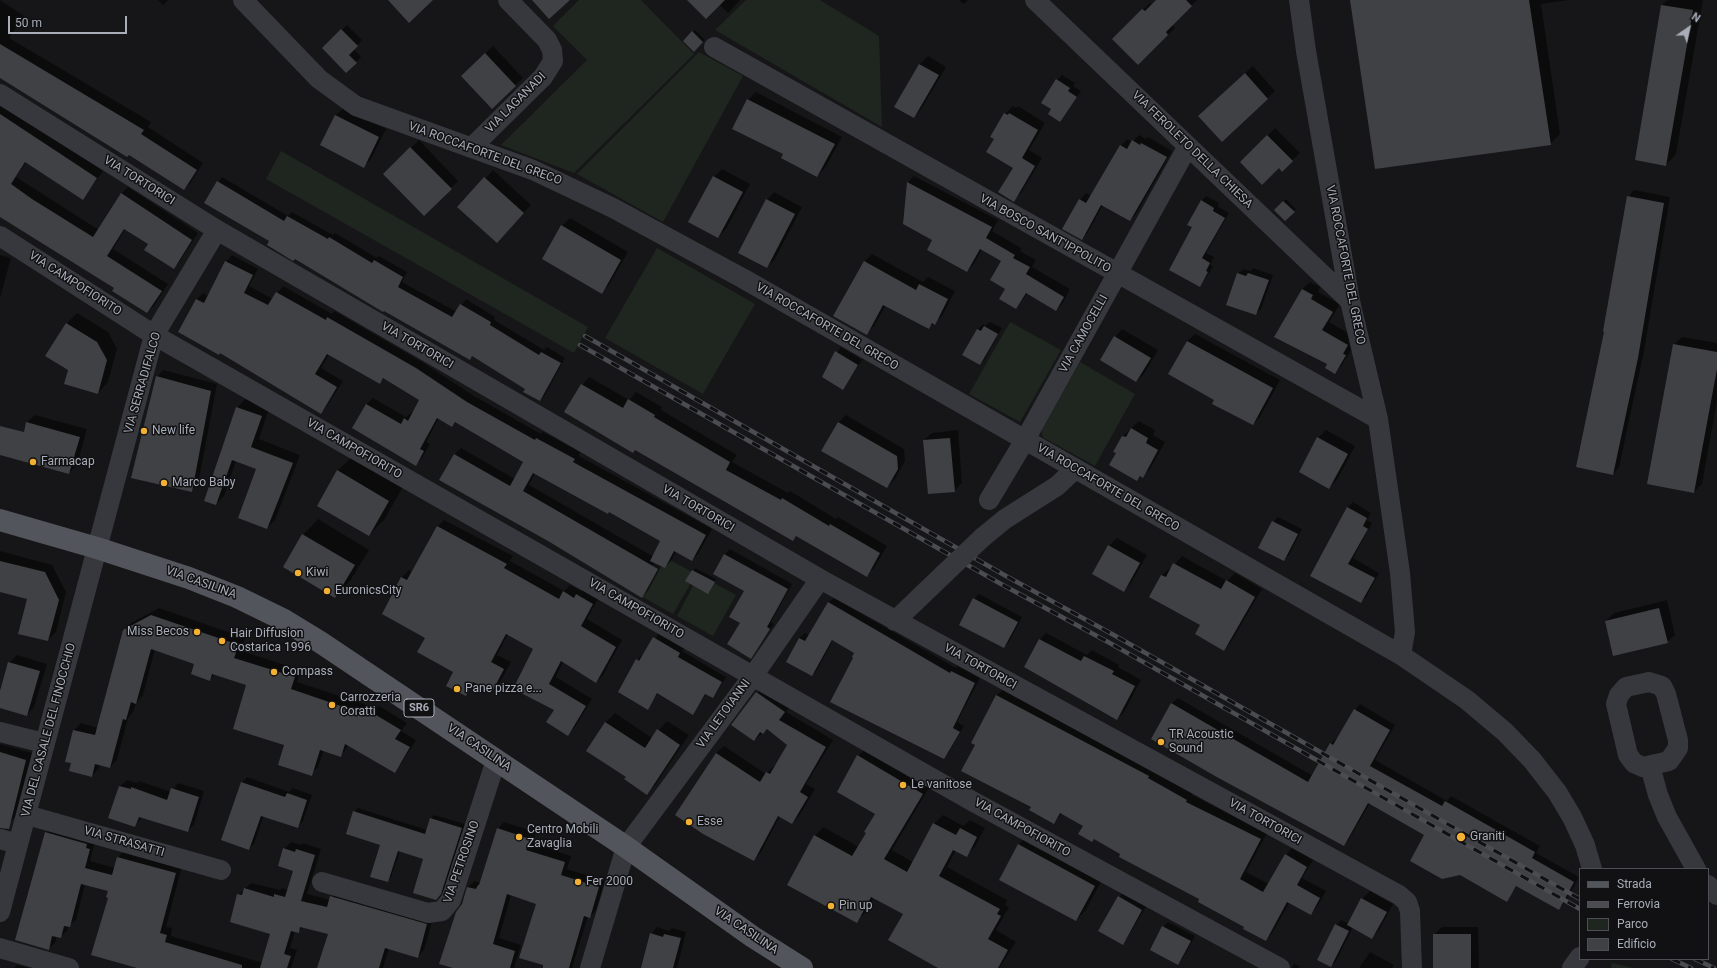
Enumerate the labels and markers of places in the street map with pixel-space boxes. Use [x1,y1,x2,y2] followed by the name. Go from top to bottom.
[152,424,195,438] place label: New life
[139,426,149,436] marker: New life
[41,455,95,469] place label: Farmacap
[28,457,38,467] marker: Farmacap
[172,476,235,490] place label: Marco Baby
[159,478,169,488] marker: Marco Baby
[306,566,328,580] place label: Kiwi
[293,568,303,578] marker: Kiwi
[335,584,401,598] place label: EuronicsCity
[322,586,332,596] marker: EuronicsCity
[127,625,189,639] place label: Miss Becos
[192,627,202,637] marker: Miss Becos
[230,627,311,655] place label: Hair Diffusion Costarica 1996
[217,636,227,646] marker: Hair Diffusion Costarica 1996
[282,665,333,679] place label: Compass
[269,667,279,677] marker: Compass
[465,682,542,696] place label: Pane pizza e...
[452,684,462,694] marker: Pane pizza e...
[340,691,401,719] place label: Carrozzeria Coratti
[327,700,337,710] marker: Carrozzeria Coratti
[1169,728,1233,756] place label: TR Acoustic Sound
[1156,737,1166,747] marker: TR Acoustic Sound
[911,778,972,792] place label: Le vanitose
[898,780,908,790] marker: Le vanitose
[697,815,723,829] place label: Esse
[684,817,694,827] marker: Esse
[527,823,598,851] place label: Centro Mobili Zavaglia
[1470,830,1505,844] place label: Graniti
[1455,831,1467,843] marker: Graniti
[514,832,524,842] marker: Centro Mobili Zavaglia
[586,875,633,889] place label: Fer 2000
[573,877,583,887] marker: Fer 2000
[839,899,872,913] place label: Pin up
[826,901,836,911] marker: Pin up

